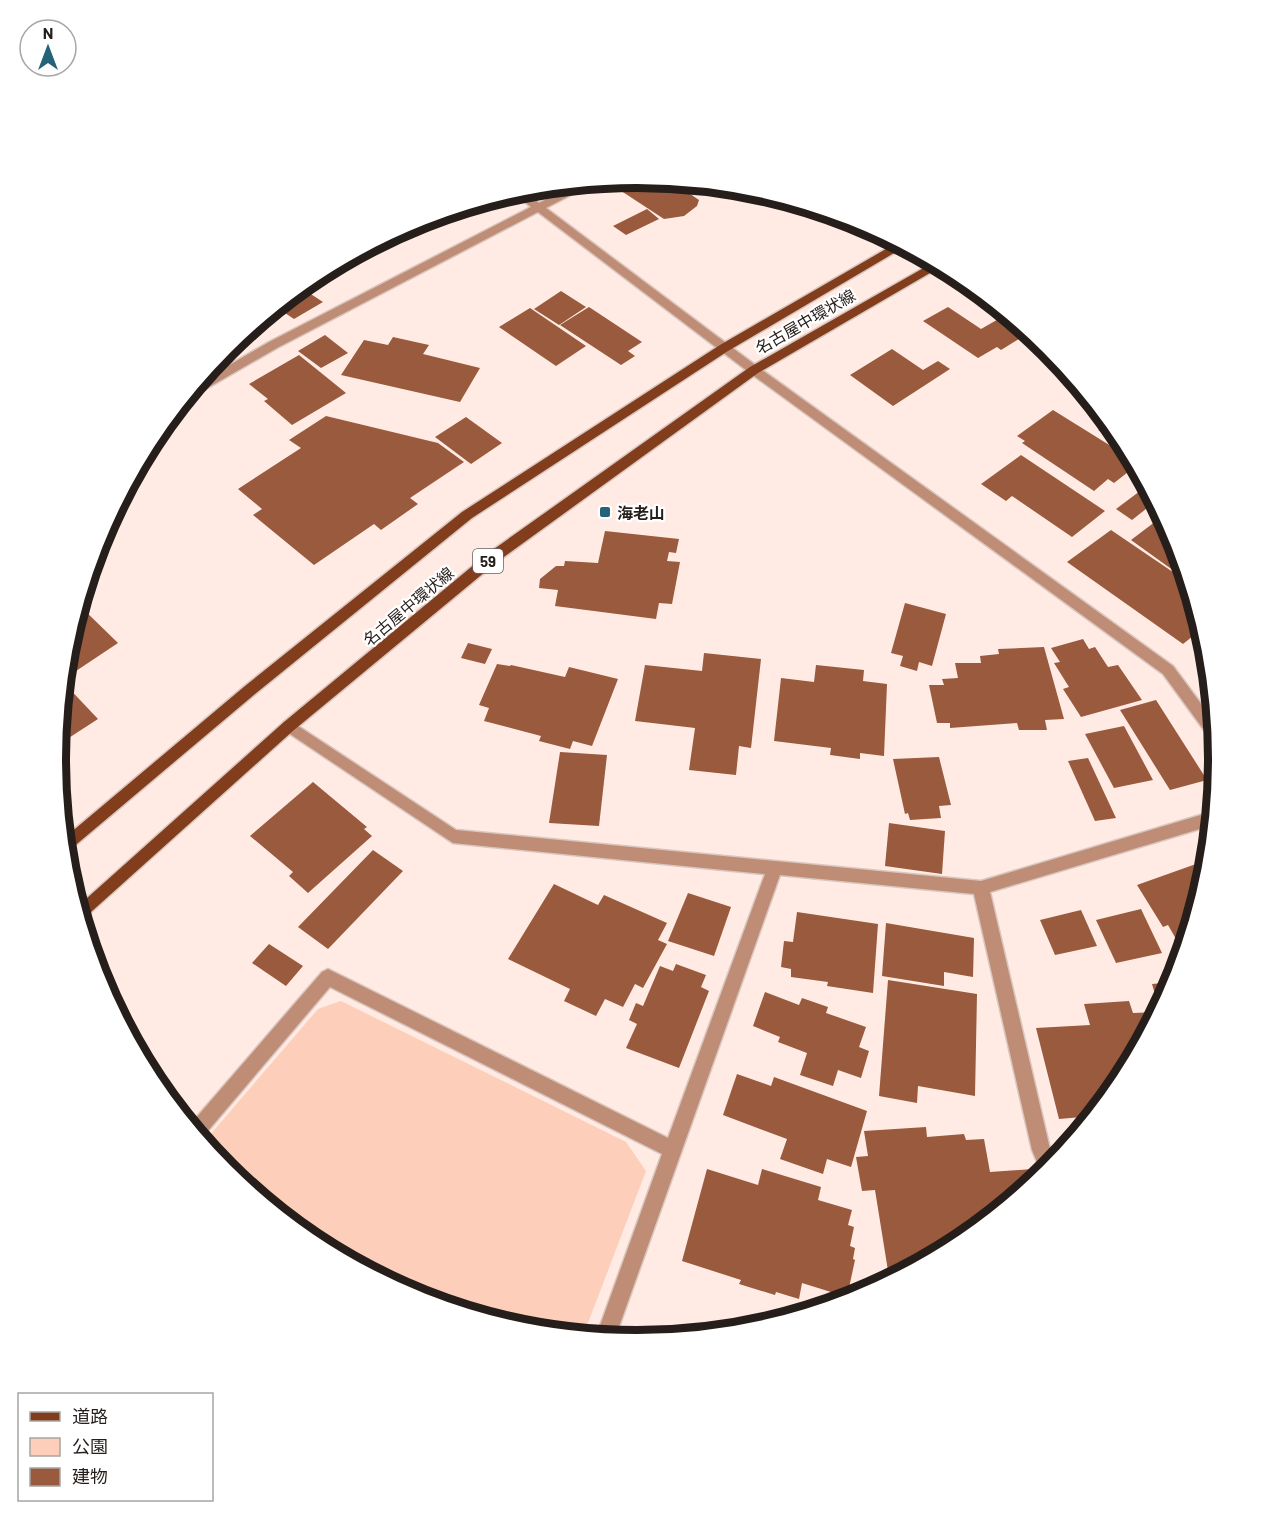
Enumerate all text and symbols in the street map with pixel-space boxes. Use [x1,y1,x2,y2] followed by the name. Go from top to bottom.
[18,18,78,78] north arrow
[43,23,53,42] text: N
[752,285,858,357] street label: 名古屋中環状線
[617,503,665,522] place label: 海老山
[598,505,612,519] marker: 海老山
[473,549,503,573] road number: 59
[359,563,457,649] street label: 名古屋中環状線
[18,1393,213,1501] legend
[72,1405,108,1427] text: 道路
[72,1435,108,1457] text: 公園
[72,1465,108,1487] text: 建物

